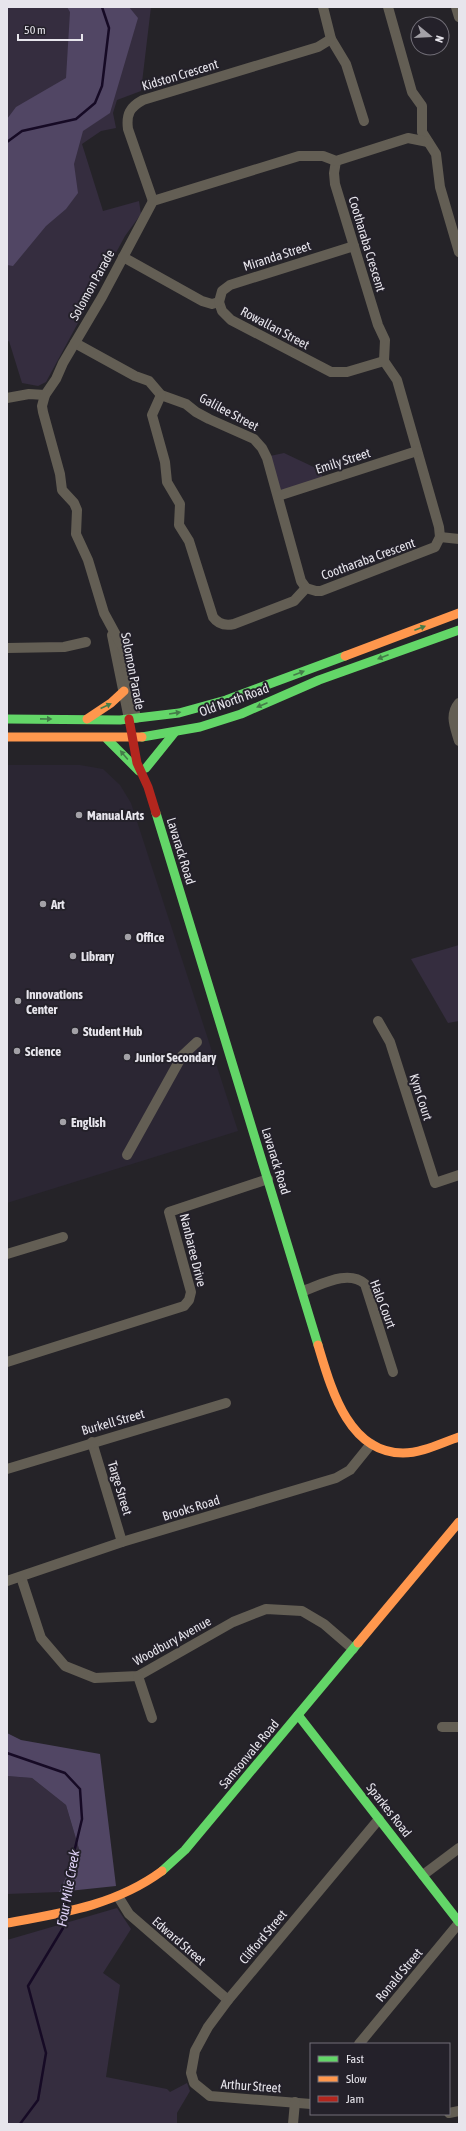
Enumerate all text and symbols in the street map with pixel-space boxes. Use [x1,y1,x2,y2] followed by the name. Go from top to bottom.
[18,16,82,42] scale bar
[410,16,450,56] north arrow
[24,23,46,37] text: 50 m
[433,34,446,44] text: N
[140,56,220,94] street label: Kidston Crescent
[345,195,389,294] street label: Cootharaba Crescent
[241,238,313,274] street label: Miranda Street
[66,247,118,323] street label: Solomon Parade
[238,304,312,353] street label: Rowallan Street
[197,390,261,434] street label: Galilee Street
[314,445,373,477] street label: Emily Street
[319,535,417,583] street label: Cootharaba Crescent
[415,624,427,630] one-way arrow
[118,631,148,711] street label: Solomon Parade
[376,654,388,660] one-way arrow
[293,670,305,676] one-way arrow
[197,680,271,720] street label: Old North Road
[256,702,267,708] one-way arrow
[101,703,112,709] one-way arrow
[169,710,181,716] one-way arrow
[40,716,53,722] one-way arrow
[120,750,129,760] one-way arrow
[87,808,144,823] place label: Manual Arts
[74,810,84,820] marker: Manual Arts
[164,816,198,886] street label: Lavarack Road
[50,897,65,912] place label: Art
[38,899,48,909] marker: Art
[136,930,164,945] place label: Office
[123,932,133,942] marker: Office
[81,949,115,964] place label: Library
[68,951,78,961] marker: Library
[26,987,83,1017] place label: Innovations Center
[13,996,23,1006] marker: Innovations Center
[83,1024,142,1039] place label: Student Hub
[70,1026,80,1036] marker: Student Hub
[25,1044,61,1059] place label: Science
[12,1046,22,1056] marker: Science
[134,1050,217,1065] place label: Junior Secondary
[122,1052,132,1062] marker: Junior Secondary
[406,1072,436,1122] street label: Kym Court
[71,1115,106,1130] place label: English
[58,1117,68,1127] marker: English
[259,1126,293,1196] street label: Lavarack Road
[177,1212,209,1288] street label: Nanbaree Drive
[367,1278,399,1330] street label: Halo Court
[80,1406,146,1438] street label: Burkell Street
[105,1459,135,1517] street label: Targe Street
[161,1492,221,1524] street label: Brooks Road
[130,1613,214,1669] street label: Woodbury Avenue
[216,1717,282,1791] street label: Samsonvale Road
[363,1780,415,1840] street label: Sparkes Road
[53,1848,83,1928] water label: Four Mile Creek
[236,1907,290,1967] street label: Clifford Street
[149,1914,209,1968] street label: Edward Street
[372,1945,426,2005] street label: Ronald Street
[310,2043,450,2115] legend
[346,2052,364,2066] text: Fast
[346,2072,367,2086] text: Slow
[220,2076,282,2096] street label: Arthur Street
[346,2092,364,2106] text: Jam

